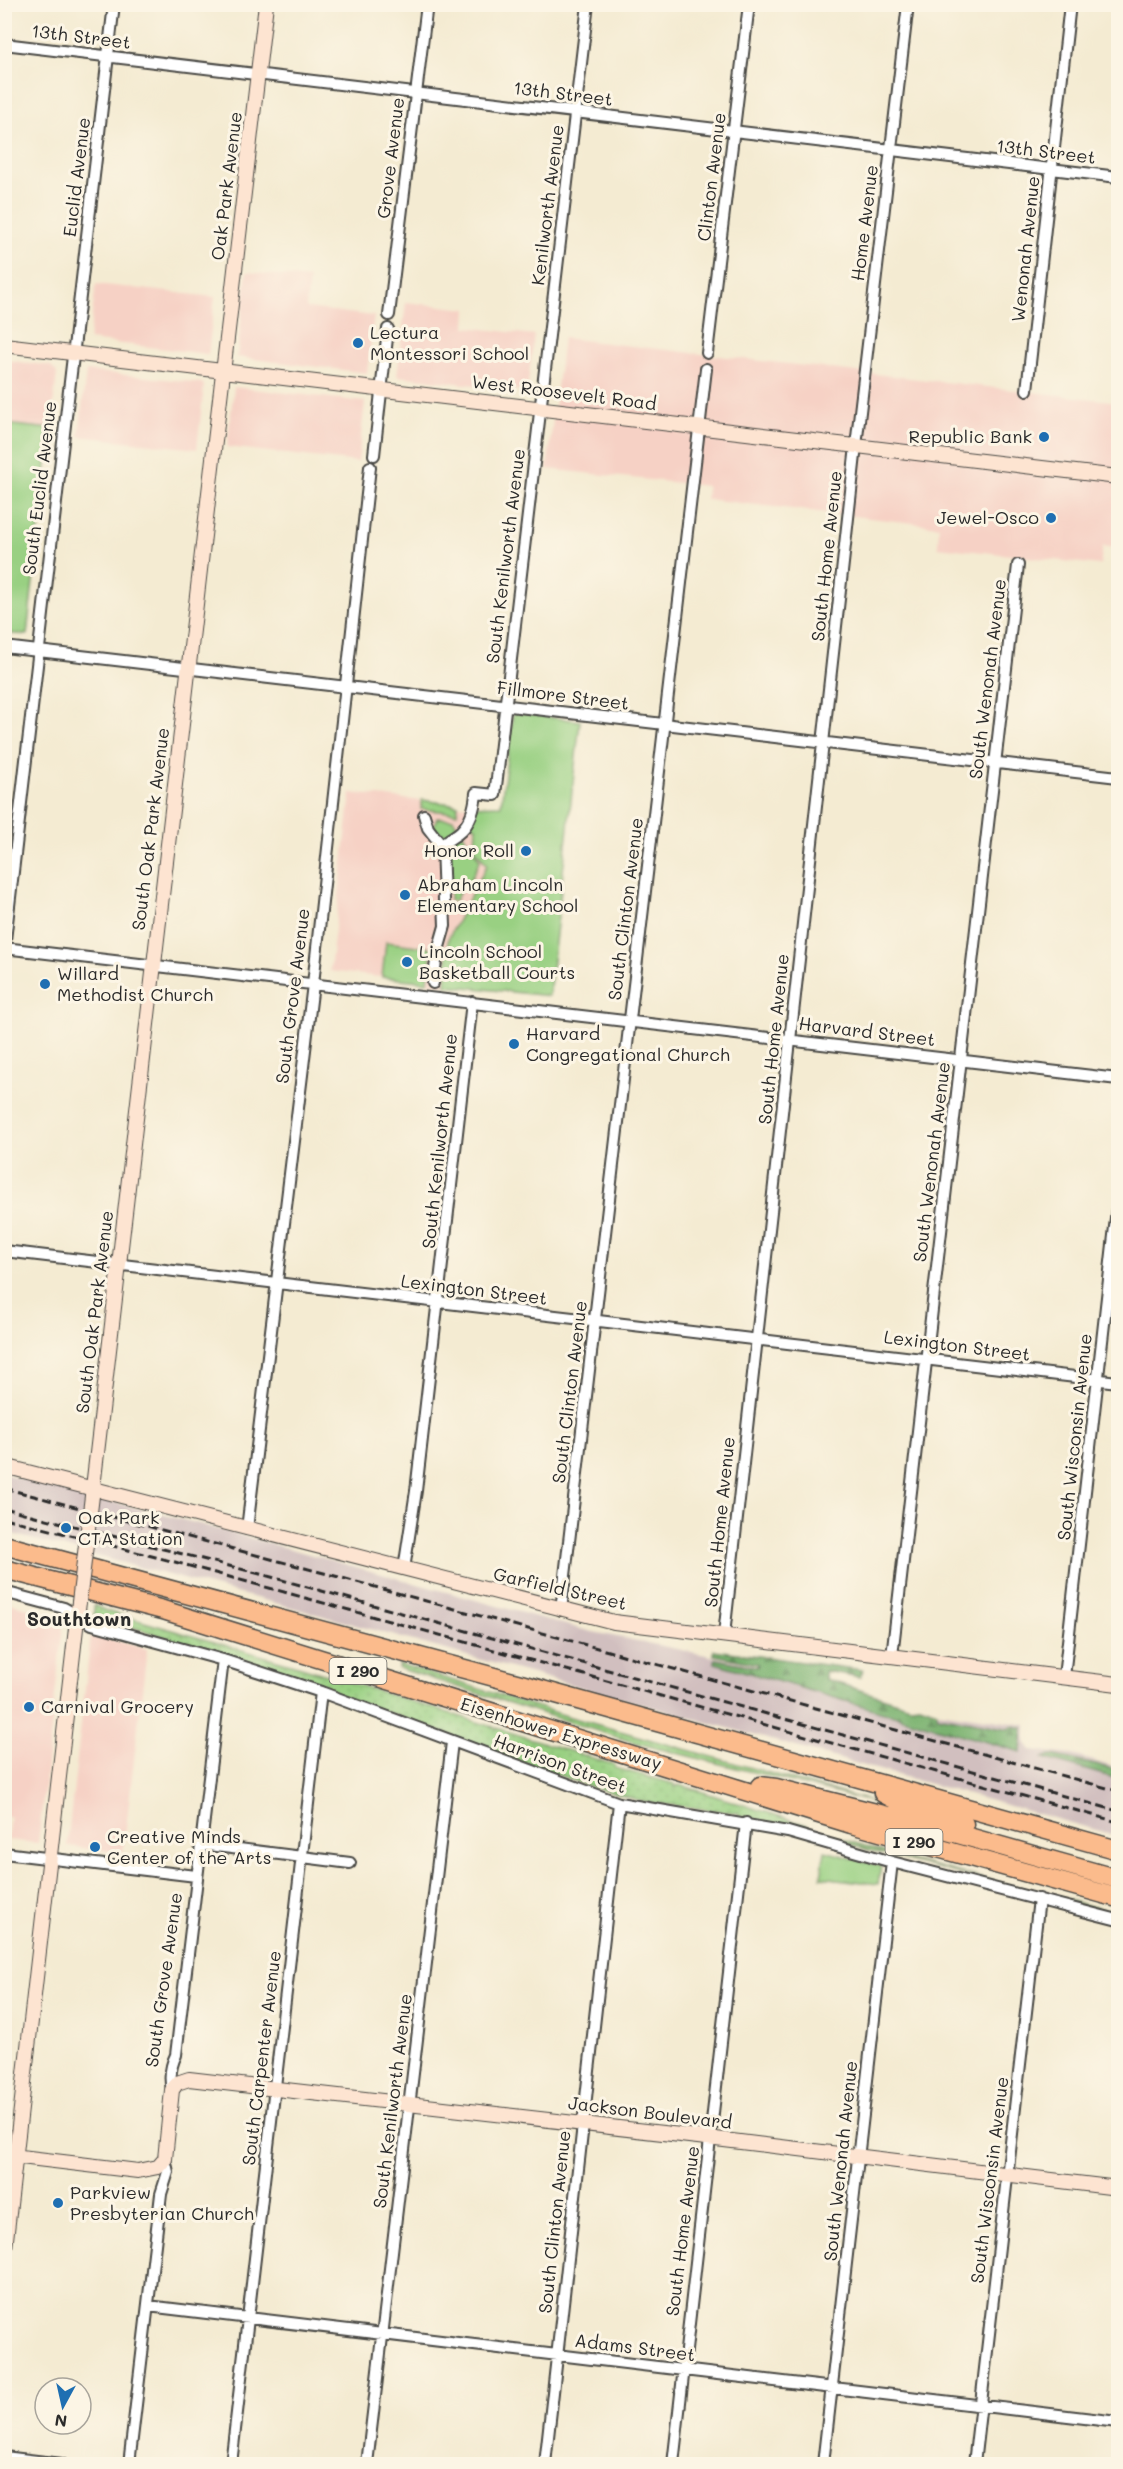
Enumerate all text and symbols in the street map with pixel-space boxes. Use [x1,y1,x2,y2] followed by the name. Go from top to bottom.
[30,18,132,54] street label: 13th Street
[512,75,614,111] street label: 13th Street
[371,96,409,220] street label: Grove Avenue
[205,110,247,262] street label: Oak Park Avenue
[691,111,731,243] street label: Clinton Avenue
[57,116,95,238] street label: Euclid Avenue
[525,123,569,287] street label: Kenilworth Avenue
[995,133,1097,169] street label: 13th Street
[845,163,883,282] street label: Home Avenue
[1005,175,1045,323] street label: Wenonah Avenue
[370,320,529,365] place label: Lectura Montessori School
[351,336,365,350] marker: Lectura Montessori School
[470,369,658,415] street label: West Roosevelt Road
[16,400,62,576] street label: South Euclid Avenue
[909,424,1032,448] place label: Republic Bank
[1037,430,1051,444] marker: Republic Bank
[480,447,530,665] street label: South Kenilworth Avenue
[805,469,847,642] street label: South Home Avenue
[936,505,1039,529] place label: Jewel-Osco
[1044,511,1058,525] marker: Jewel-Osco
[963,577,1011,780] street label: South Wenonah Avenue
[496,675,631,715] street label: Fillmore Street
[126,726,174,932] street label: South Oak Park Avenue
[602,816,648,1002] street label: South Clinton Avenue
[424,838,514,862] place label: Honor Roll
[519,844,533,858] marker: Honor Roll
[417,872,579,917] place label: Abraham Lincoln Elementary School
[398,888,412,902] marker: Abraham Lincoln Elementary School
[269,907,315,1085] street label: South Grove Avenue
[419,939,575,984] place label: Lincoln School Basketball Courts
[752,952,794,1125] street label: South Home Avenue
[400,955,414,969] marker: Lincoln School Basketball Courts
[57,961,213,1006] place label: Willard Methodist Church
[38,977,52,991] marker: Willard Methodist Church
[798,1011,937,1051] street label: Harvard Street
[526,1021,730,1066] place label: Harvard Congregational Church
[416,1032,462,1250] street label: South Kenilworth Avenue
[507,1037,521,1051] marker: Harvard Congregational Church
[907,1060,955,1263] street label: South Wenonah Avenue
[70,1209,118,1415] street label: South Oak Park Avenue
[400,1268,549,1310] street label: Lexington Street
[546,1299,592,1485] street label: South Clinton Avenue
[883,1324,1032,1366] street label: Lexington Street
[1051,1332,1097,1542] street label: South Wisconsin Avenue
[698,1435,740,1608] street label: South Home Avenue
[78,1505,182,1550] place label: Oak Park CTA Station
[59,1521,73,1535] marker: Oak Park CTA Station
[491,1561,629,1615] street label: Garfield Street
[27,1605,131,1631] district label: Southtown
[330,1658,386,1684] road number: I 290
[458,1691,665,1775] street label: Eisenhower Expressway
[41,1694,194,1718] place label: Carnival Grocery
[22,1700,36,1714] marker: Carnival Grocery
[490,1728,630,1798] street label: Harrison Street
[107,1824,271,1869] place label: Creative Minds Center of the Arts
[886,1829,942,1855] road number: I 290
[88,1840,102,1854] marker: Creative Minds Center of the Arts
[139,1891,187,2069] street label: South Grove Avenue
[236,1949,286,2167] street label: South Carpenter Avenue
[367,1992,417,2210] street label: South Kenilworth Avenue
[818,2059,862,2262] street label: South Wenonah Avenue
[964,2075,1014,2285] street label: South Wisconsin Avenue
[567,2090,733,2134] street label: Jackson Boulevard
[532,2129,576,2315] street label: South Clinton Avenue
[660,2144,704,2317] street label: South Home Avenue
[70,2180,254,2225] place label: Parkview Presbyterian Church
[51,2196,65,2210] marker: Parkview Presbyterian Church
[573,2328,697,2366] street label: Adams Street
[33,2376,93,2436] north arrow
[53,2410,68,2433] text: N

